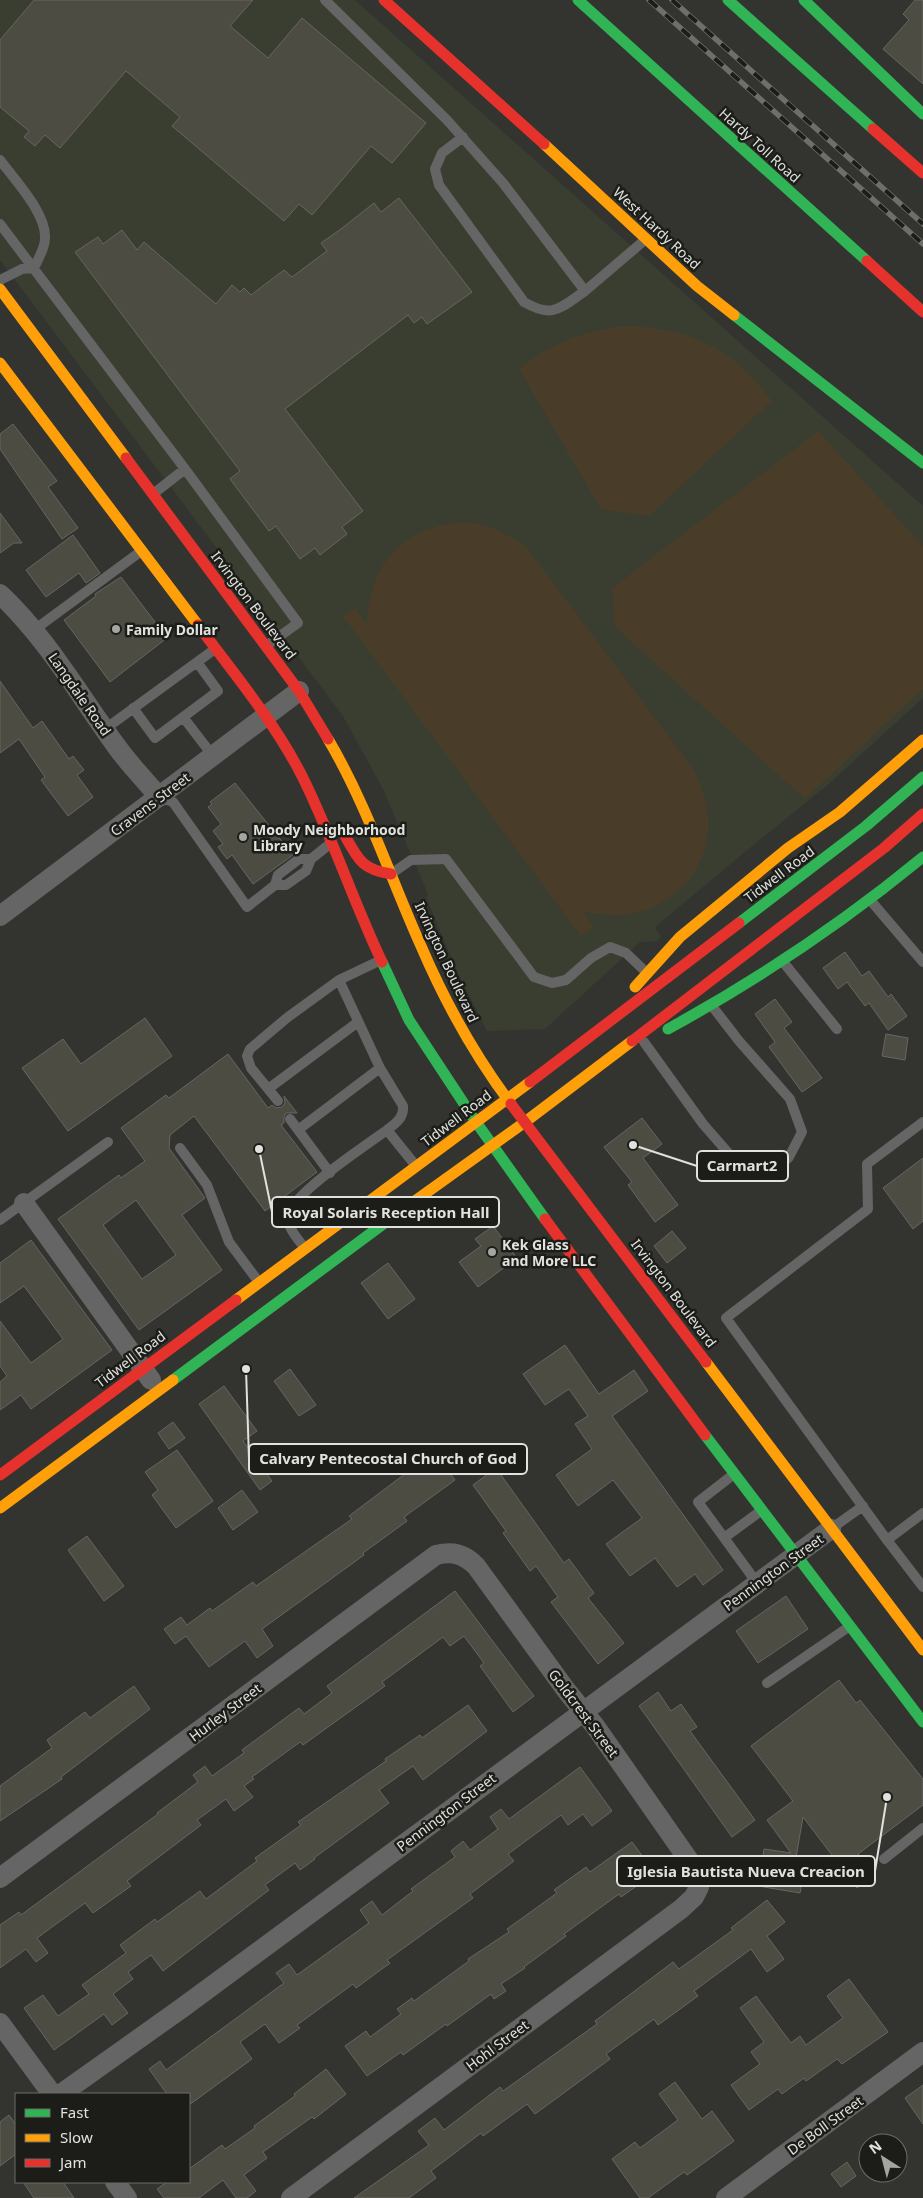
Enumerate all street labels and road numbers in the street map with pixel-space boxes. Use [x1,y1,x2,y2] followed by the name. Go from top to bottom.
[715,104,805,186] street label: Hardy Toll Road
[609,183,705,273] street label: West Hardy Road
[207,547,301,663] street label: Irvington Boulevard
[44,649,116,739] street label: Langdale Road
[106,768,194,840] street label: Cravens Street
[740,841,818,907] street label: Tidwell Road
[411,899,483,1025] street label: Irvington Boulevard
[417,1085,495,1151] street label: Tidwell Road
[627,1235,721,1351] street label: Irvington Boulevard
[91,1326,169,1392] street label: Tidwell Road
[719,1529,827,1615] street label: Pennington Street
[545,1665,623,1761] street label: Goldcrest Street
[185,1679,265,1745] street label: Hurley Street
[393,1768,499,1856] street label: Pennington Street
[462,2015,532,2075] street label: Hohl Street
[783,2091,867,2159] street label: De Boll Street

